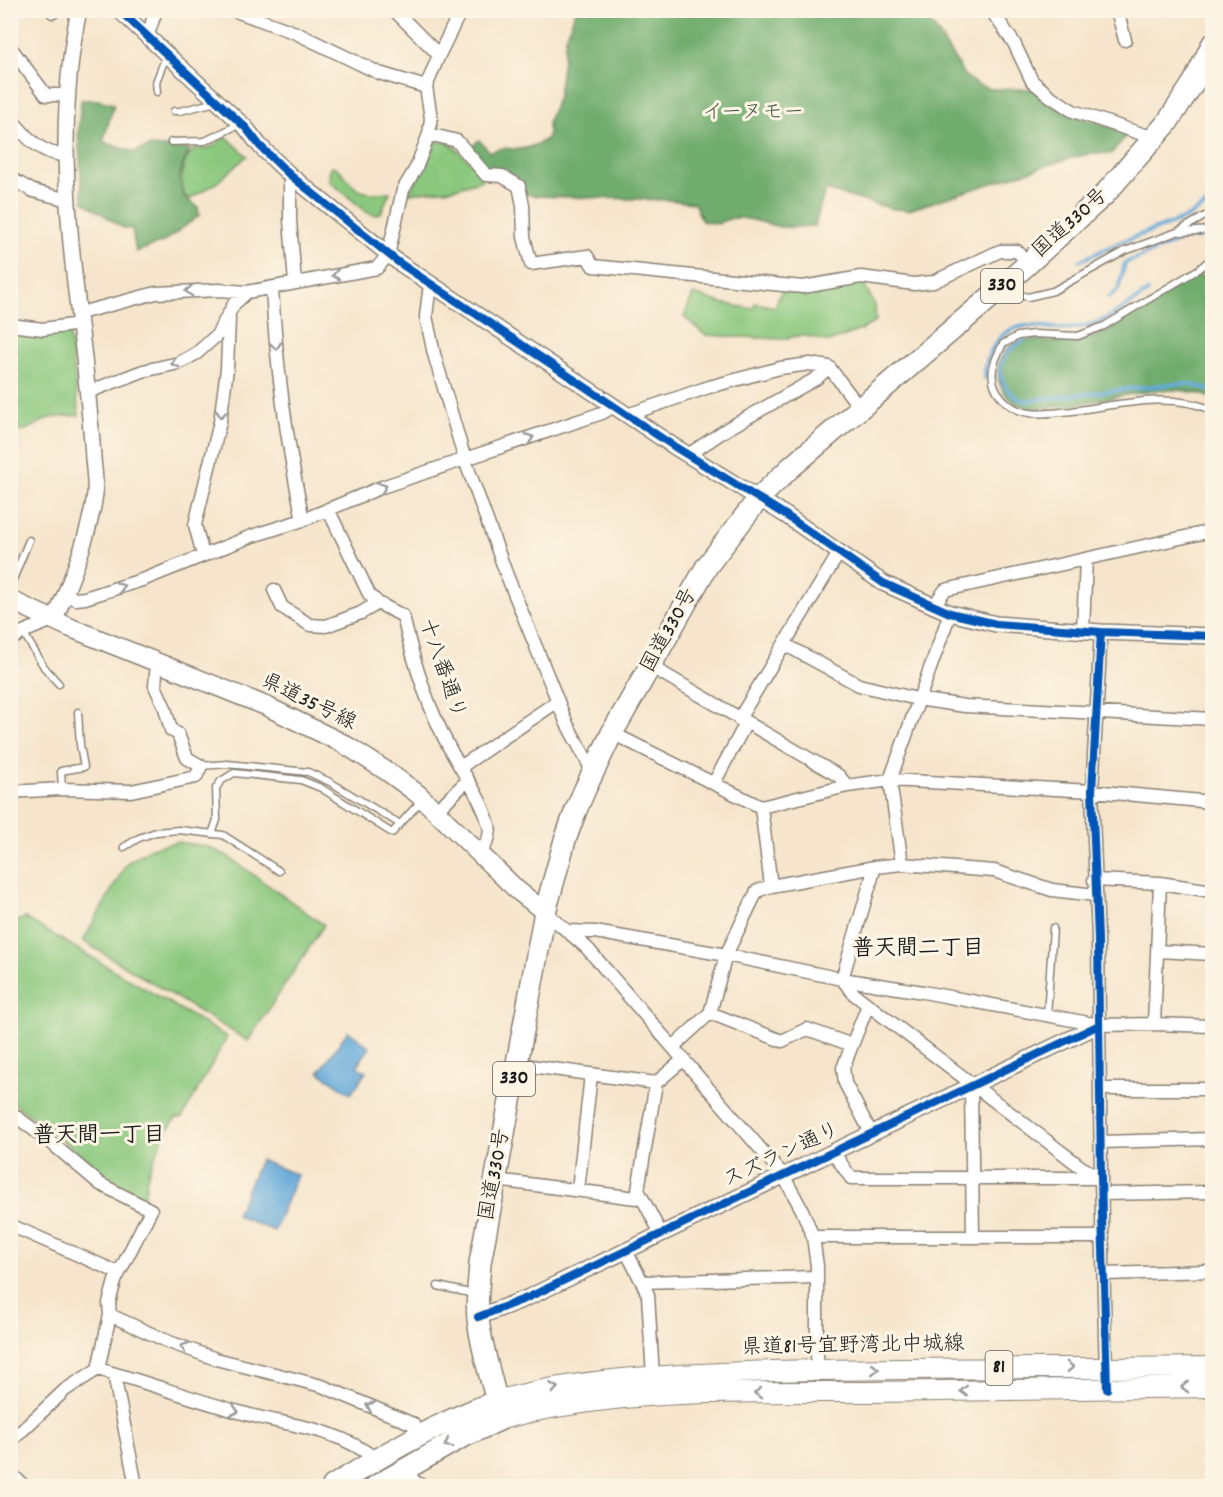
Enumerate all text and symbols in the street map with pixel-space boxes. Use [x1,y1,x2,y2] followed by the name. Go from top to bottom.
[702,99,804,129] park label: イーヌモー
[1026,182,1116,266] street label: 国道330号
[331,268,341,281] one-way arrow
[981,269,1023,303] road number: 330
[184,285,193,298] one-way arrow
[269,342,282,351] one-way arrow
[170,356,181,368] one-way arrow
[215,409,228,419] one-way arrow
[524,432,535,445] one-way arrow
[377,482,387,495] one-way arrow
[115,582,126,594] one-way arrow
[634,583,706,679] street label: 国道330号
[410,614,472,724] street label: 十八番通り
[255,667,361,739] street label: 県道35号線
[852,934,984,965] district label: 普天間二丁目
[493,1062,535,1096] road number: 330
[719,1116,845,1196] street label: スズラン通り
[33,1121,165,1152] district label: 普天間一丁目
[473,1127,519,1223] street label: 国道330号
[741,1330,965,1364] street label: 県道81号宜野湾北中城線
[179,1342,190,1355] one-way arrow
[986,1351,1012,1385] road number: 81
[1065,1361,1074,1373] one-way arrow
[870,1363,879,1376] one-way arrow
[1181,1381,1190,1394] one-way arrow
[549,1382,558,1394] one-way arrow
[960,1385,969,1397] one-way arrow
[754,1387,763,1399] one-way arrow
[365,1401,376,1413] one-way arrow
[229,1404,240,1416] one-way arrow
[444,1437,454,1448] one-way arrow

